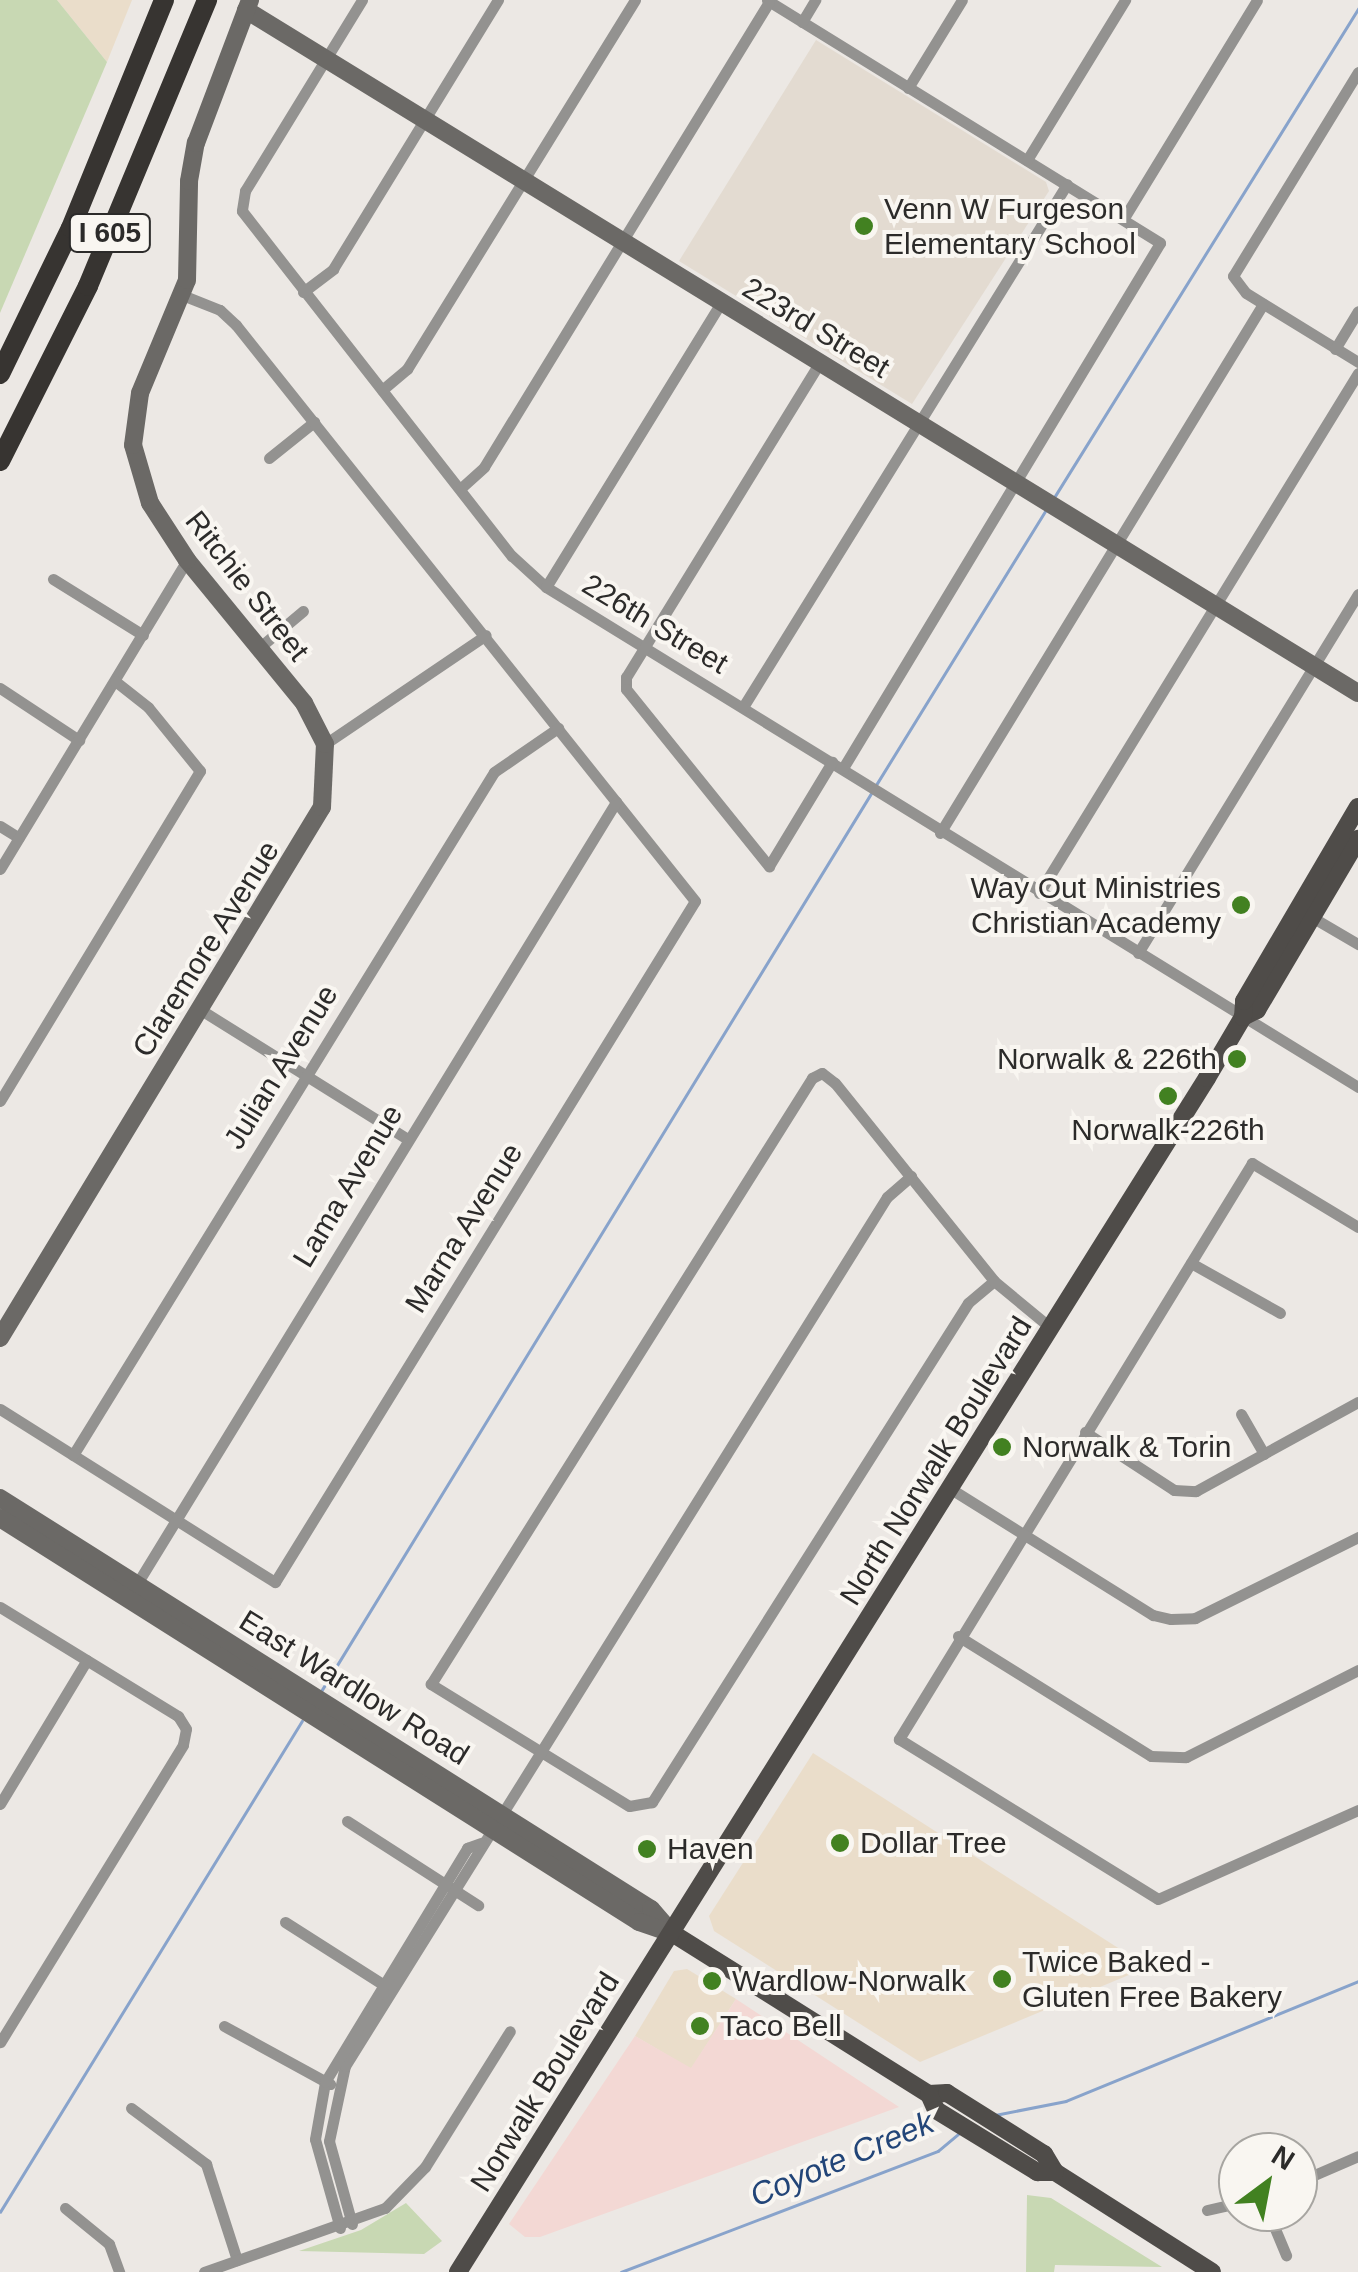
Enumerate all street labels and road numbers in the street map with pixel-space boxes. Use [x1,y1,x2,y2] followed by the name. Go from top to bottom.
[68,210,152,256] road number: I 605
[736,270,896,386] street label: 223rd Street
[177,504,317,668] street label: Ritchie Street
[576,566,734,682] street label: 226th Street
[125,834,287,1064] street label: Claremore Avenue
[216,978,346,1156] street label: Julian Avenue
[285,1098,411,1274] street label: Lama Avenue
[397,1136,531,1320] street label: Marna Avenue
[832,1310,1040,1612] street label: North Norwalk Boulevard
[233,1603,475,1773] street label: East Wardlow Road
[463,1966,627,2198] street label: Norwalk Boulevard

